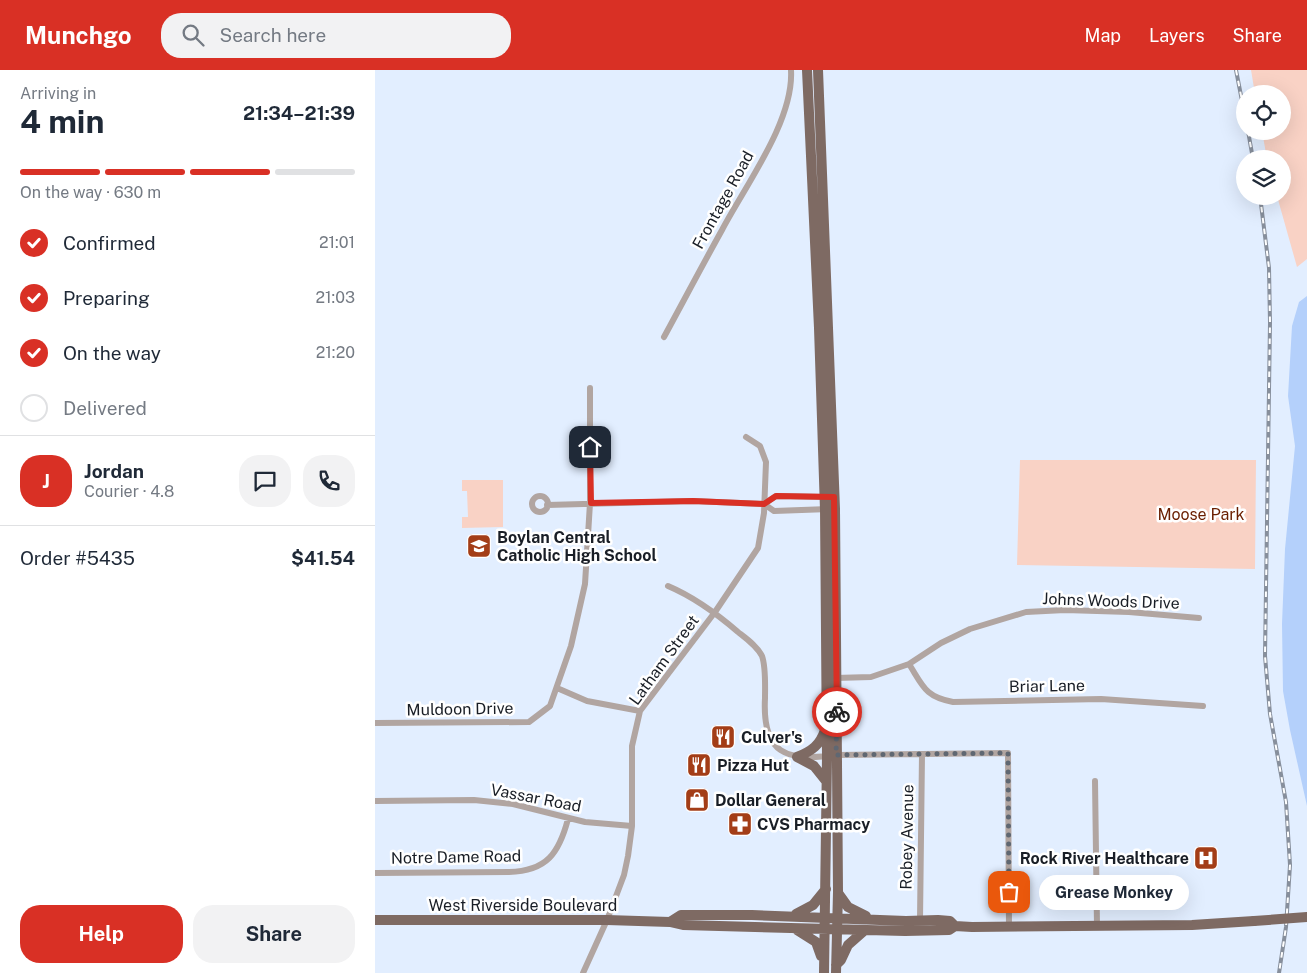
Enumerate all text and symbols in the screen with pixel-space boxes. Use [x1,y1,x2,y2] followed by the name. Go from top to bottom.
[161,13,511,58] search box
[25,21,131,49] text: Munchgo
[179,21,207,49] icon: search
[219,24,326,46] text: Search here
[1085,25,1121,46] text: Map
[1149,25,1205,46] text: Layers
[1233,25,1282,46] text: Share
[20,84,96,103] text: Arriving in
[1236,85,1291,205] map controls
[1236,85,1291,140] button: locate
[243,102,355,124] text: 21:34–21:39
[20,103,104,140] text: 4 min
[688,148,758,252] street label: Frontage Road
[1236,150,1291,205] button: layers
[20,183,161,202] text: On the way · 630 m
[20,229,48,257] icon: check
[63,232,156,254] text: Confirmed
[319,233,355,252] text: 21:01
[20,284,48,312] icon: check
[63,287,150,309] text: Preparing
[316,288,355,307] text: 21:03
[20,339,48,367] icon: check
[63,342,161,364] text: On the way
[316,343,355,362] text: 21:20
[63,397,147,419] text: Delivered
[569,426,611,468] pin
[576,433,604,461] icon: home
[239,455,291,507] button: chat
[303,455,355,507] button: phone
[84,460,144,482] text: Jordan
[42,470,50,492] text: J
[84,482,174,501] text: Courier · 4.8
[1157,505,1245,524] park label: Moose Park
[497,528,657,565] place label: Boylan Central Catholic High School
[466,533,492,559] school or university icon: Boylan Central Catholic High School
[20,547,135,569] text: Order #5435
[291,547,355,569] text: $41.54
[1042,589,1180,613] street label: Johns Woods Drive
[625,611,703,709] street label: Latham Street
[1009,676,1085,696] street label: Briar Lane
[812,687,862,737] courier
[823,698,851,726] icon: bike
[406,699,514,719] street label: Muldoon Drive
[710,724,736,750] restaurant icon: Culver's
[741,728,803,747] place label: Culver's
[686,752,712,778] restaurant icon: Pizza Hut
[717,756,790,775] place label: Pizza Hut
[489,780,583,816] street label: Vassar Road
[897,784,917,890] street label: Robey Avenue
[684,787,710,813] shop icon: Dollar General
[715,791,826,810] place label: Dollar General
[727,811,753,837] pharmacy icon: CVS Pharmacy
[757,815,870,834] place label: CVS Pharmacy
[1193,845,1219,871] hospital icon: Rock River Healthcare
[391,846,521,868] street label: Notre Dame Road
[1020,849,1189,868] place label: Rock River Healthcare
[988,871,1030,913] pin
[1039,874,1189,910] callout: Grease Monkey
[995,878,1023,906] icon: bag
[1055,883,1173,902] text: Grease Monkey
[429,896,617,915] street label: West Riverside Boulevard
[20,905,183,963] button: Help
[193,905,355,963] button: Share

